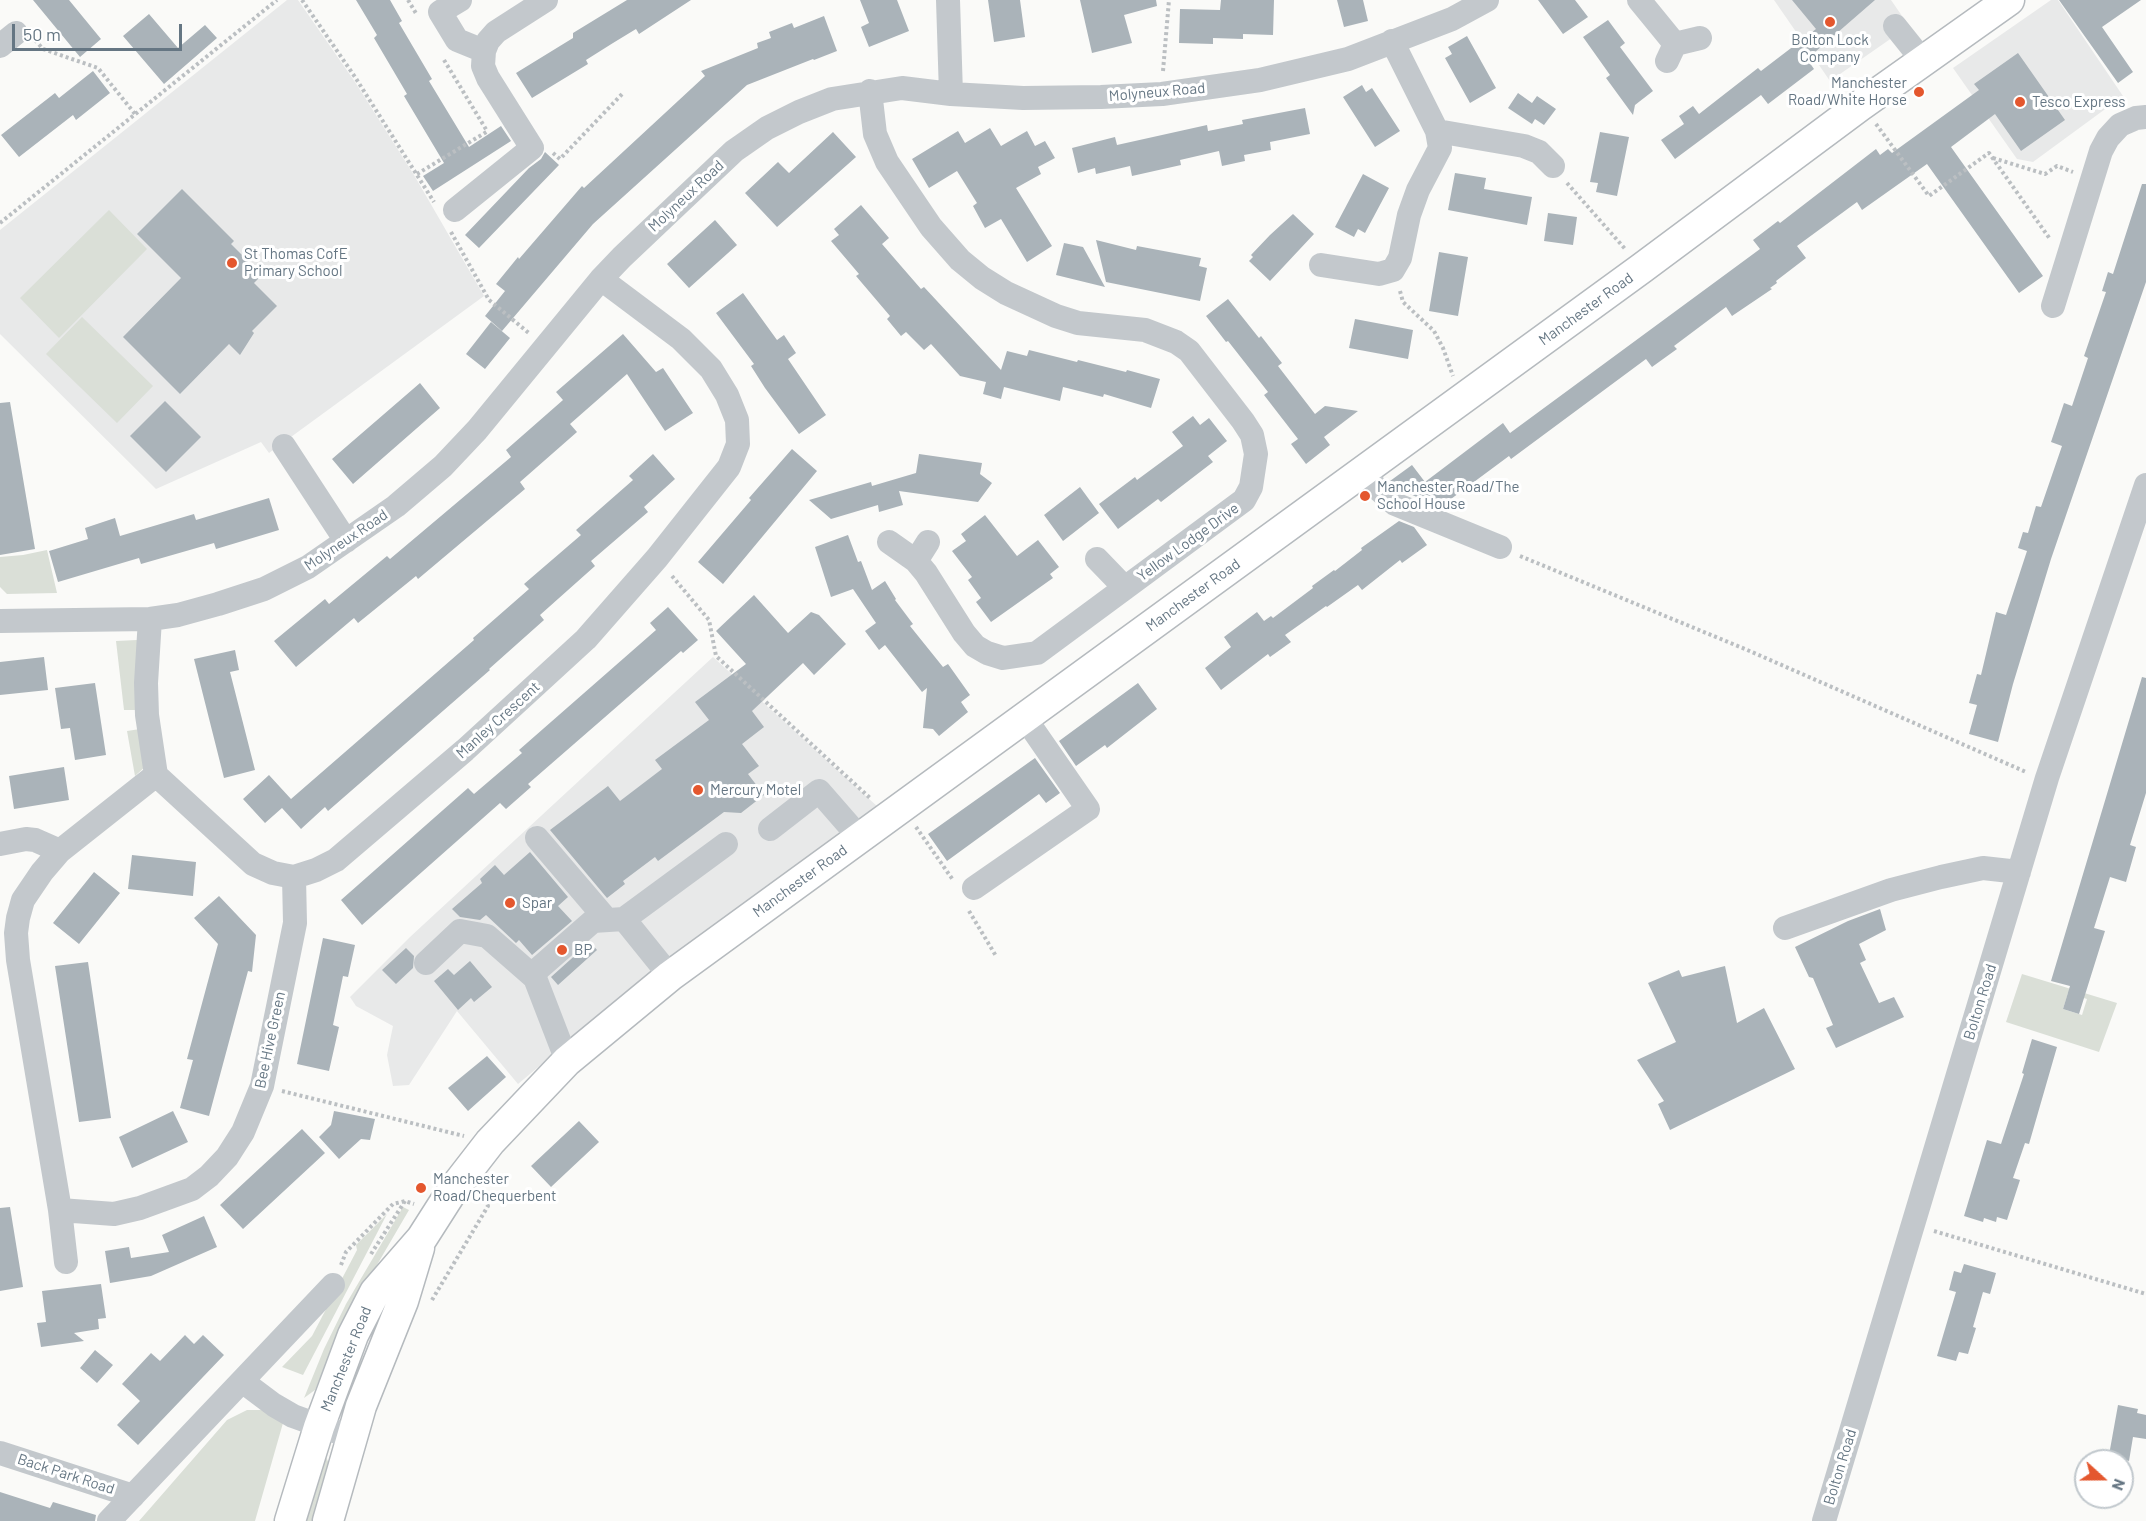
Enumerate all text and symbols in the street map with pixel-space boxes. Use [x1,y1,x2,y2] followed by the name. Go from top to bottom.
[15,12,184,50] scale bar
[1823,15,1837,29] marker: Bolton Lock Company
[23,23,61,45] text: 50 m
[1791,31,1869,66] place label: Bolton Lock Company
[1788,74,1907,109] place label: Manchester Road/White Horse
[1108,79,1206,105] street label: Molyneux Road
[1912,85,1926,99] marker: Manchester Road/White Horse
[2032,93,2125,111] place label: Tesco Express
[2013,95,2027,109] marker: Tesco Express
[645,156,727,236] street label: Molyneux Road
[244,245,348,280] place label: St Thomas CofE Primary School
[225,256,239,270] marker: St Thomas CofE Primary School
[1535,269,1637,349] street label: Manchester Road
[1377,478,1520,513] place label: Manchester Road/The School House
[1358,489,1372,503] marker: Manchester Road/The School House
[1134,499,1242,585] street label: Yellow Lodge Drive
[301,506,391,574] street label: Molyneux Road
[1142,555,1244,635] street label: Manchester Road
[452,678,544,762] street label: Manley Crescent
[710,781,801,799] place label: Mercury Motel
[691,783,705,797] marker: Mercury Motel
[749,841,851,921] street label: Manchester Road
[522,894,552,912] place label: Spar
[503,896,517,910] marker: Spar
[574,941,592,959] place label: BP
[555,943,569,957] marker: BP
[1960,962,2000,1042] street label: Bolton Road
[251,990,289,1090] street label: Bee Hive Green
[433,1170,557,1205] place label: Manchester Road/Chequerbent
[414,1181,428,1195] marker: Manchester Road/Chequerbent
[317,1304,375,1414] street label: Manchester Road
[1820,1427,1860,1507] street label: Bolton Road
[2074,1449,2134,1509] north arrow
[15,1450,117,1498] street label: Back Park Road
[2109,1477,2130,1493] text: N

